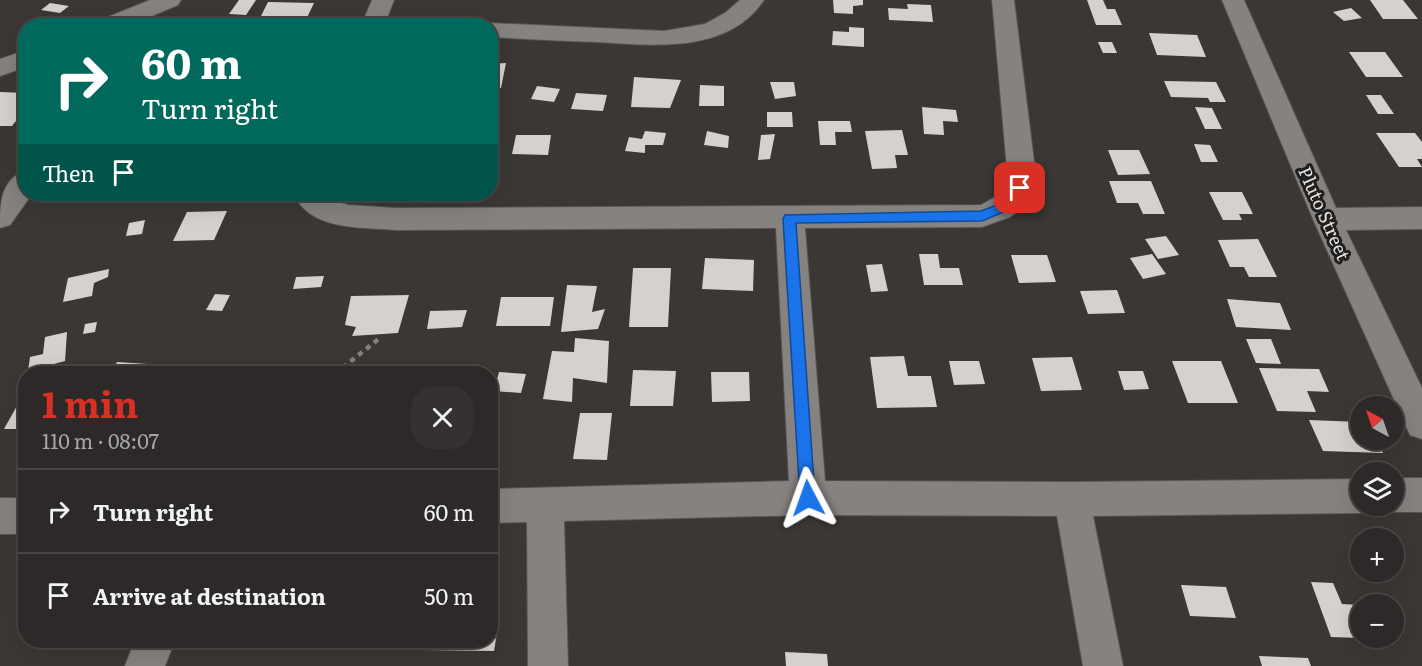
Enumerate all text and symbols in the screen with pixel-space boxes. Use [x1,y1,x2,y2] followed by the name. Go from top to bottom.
[141,30,242,92] text: 60 m
[42,42,120,120] icon: right
[141,87,278,127] text: Turn right
[42,156,95,189] text: Then
[107,156,140,189] icon: arrive
[994,162,1045,213] pin
[1292,162,1358,265] street label: Pluto Street
[1003,171,1036,204] icon: arrive
[42,376,138,429] text: 1 min
[411,386,474,449] button: close
[1350,396,1404,450] north arrow
[1350,396,1404,648] map controls
[42,425,159,455] text: 110 m · 08:07
[1350,462,1404,516] button: layers
[776,466,840,530] position arrow
[42,495,75,528] icon: right
[93,495,213,528] text: Turn right
[424,495,474,528] text: 60 m
[1350,528,1404,582] button: +
[42,579,75,612] icon: arrive
[93,579,326,612] text: Arrive at destination
[424,579,474,612] text: 50 m
[1350,594,1404,648] button: −

